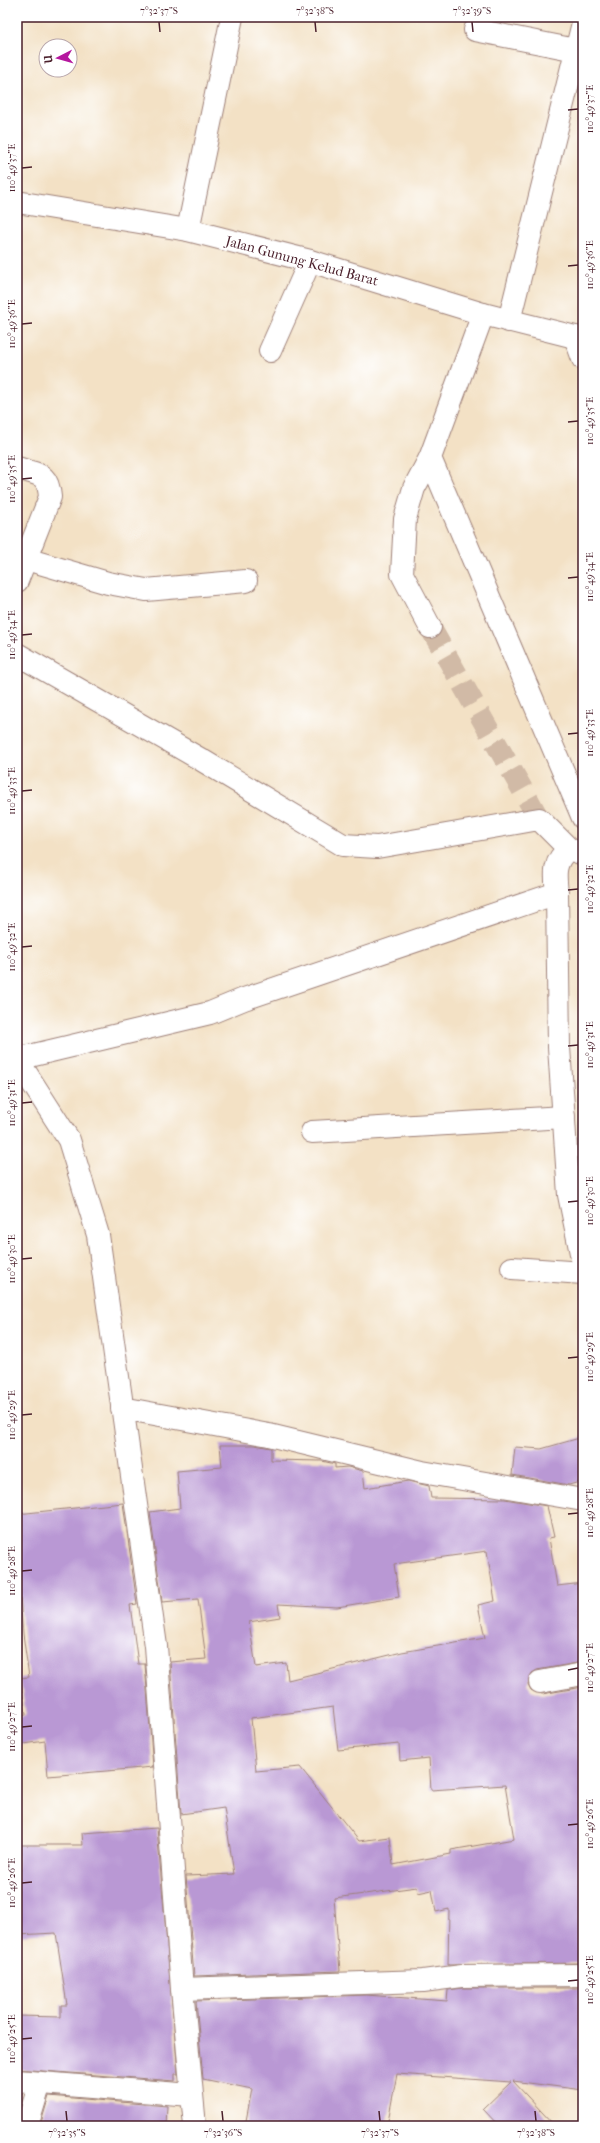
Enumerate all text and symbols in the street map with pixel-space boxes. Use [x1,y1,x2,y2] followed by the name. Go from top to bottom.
[140,5,178,17] text: 7°32'37"S
[296,5,334,17] text: 7°32'38"S
[453,5,491,17] text: 7°32'39"S
[38,38,78,78] north arrow
[42,54,56,65] text: U
[584,85,596,133] text: 110°49'37"E
[6,144,18,192] text: 110°49'37"E
[223,232,380,290] street label: Jalan Gunung Kelud Barat
[584,240,596,290] text: 110°49'36"E
[6,299,18,349] text: 110°49'36"E
[584,397,596,445] text: 110°49'35"E
[6,455,18,503] text: 110°49'35"E
[584,552,596,602] text: 110°49'34"E
[6,610,18,660] text: 110°49'34"E
[584,709,596,757] text: 110°49'33"E
[6,767,18,815] text: 110°49'33"E
[584,865,596,913] text: 110°49'32"E
[6,923,18,971] text: 110°49'32"E
[584,1021,596,1069] text: 110°49'31"E
[6,1079,18,1127] text: 110°49'31"E
[584,1176,596,1226] text: 110°49'30"E
[6,1234,18,1284] text: 110°49'30"E
[584,1332,596,1382] text: 110°49'29"E
[6,1390,18,1440] text: 110°49'29"E
[584,1488,596,1538] text: 110°49'28"E
[6,1546,18,1596] text: 110°49'28"E
[584,1643,596,1693] text: 110°49'27"E
[6,1702,18,1752] text: 110°49'27"E
[584,1799,596,1849] text: 110°49'26"E
[6,1858,18,1908] text: 110°49'26"E
[584,1956,596,2005] text: 110°49'25"E
[6,2015,18,2064] text: 110°49'25"E
[48,2127,86,2139] text: 7°32'35"S
[204,2127,242,2139] text: 7°32'36"S
[361,2127,399,2139] text: 7°32'37"S
[517,2127,555,2139] text: 7°32'38"S

